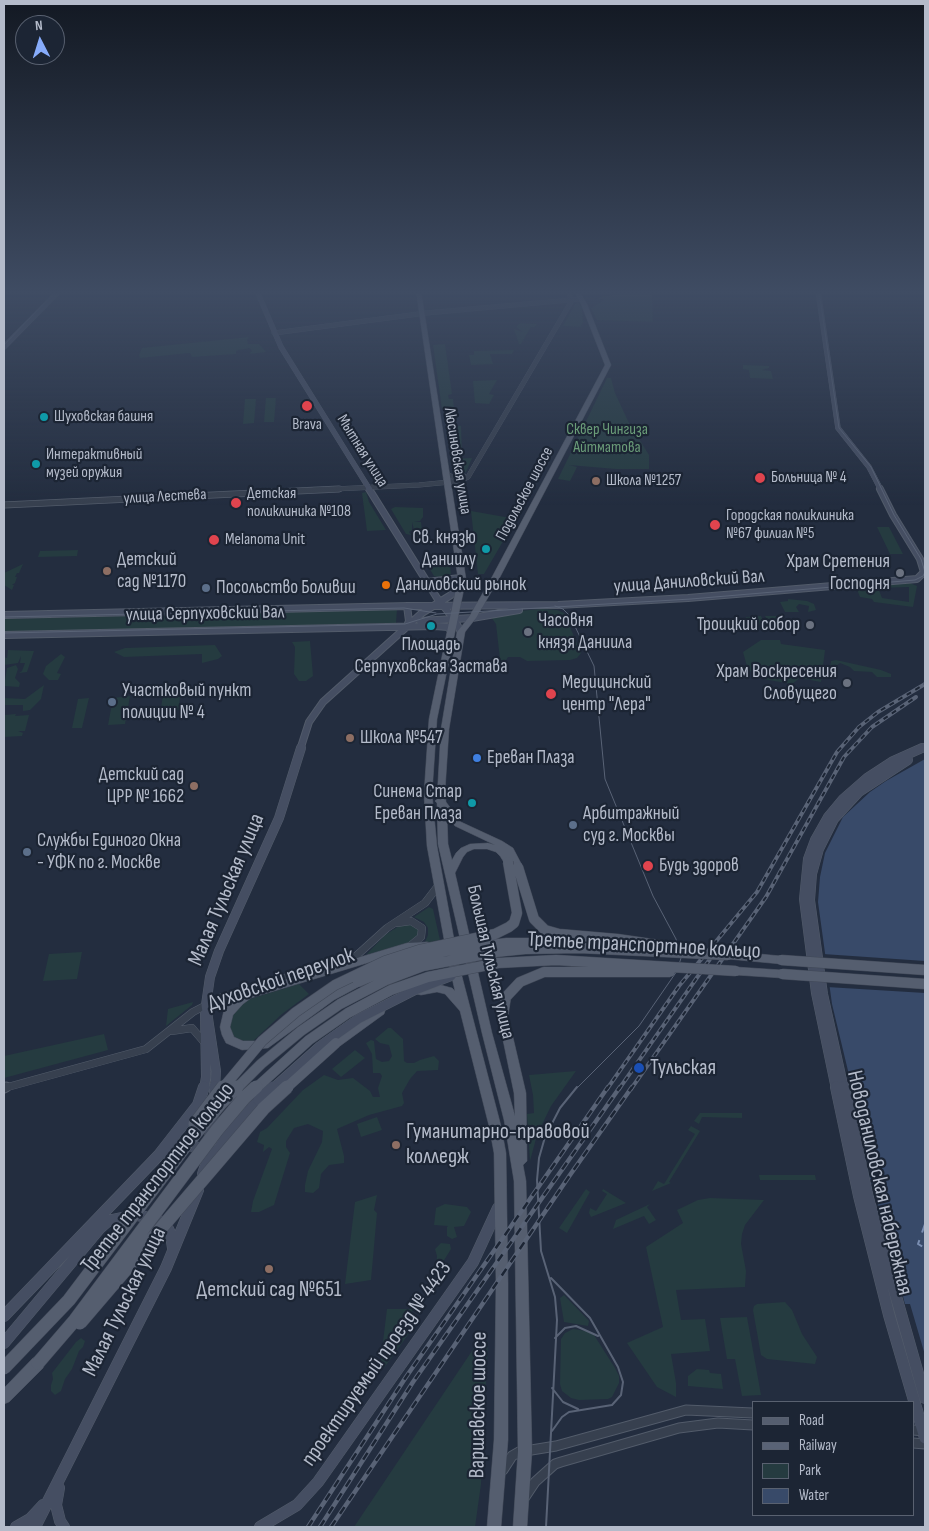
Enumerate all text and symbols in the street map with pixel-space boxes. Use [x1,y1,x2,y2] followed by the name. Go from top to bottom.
[15,15,65,65] north arrow
[34,17,43,34] text: N
[300,399,314,413] marker: Brava
[439,406,475,516] street label: Люсиновская улица
[54,407,153,427] place label: Шуховская башня
[38,411,50,423] marker: Шуховская башня
[332,411,392,491] street label: Мытная улица
[292,415,322,435] place label: Brava
[566,420,648,458] park label: Сквер Чингиза Айтматова
[492,444,558,544] street label: Подольское шоссе
[46,445,142,483] place label: Интерактивный музей оружия
[30,458,42,470] marker: Интерактивный музей оружия
[771,468,847,488] place label: Больница № 4
[606,471,681,491] place label: Школа №1257
[753,471,767,485] marker: Больница № 4
[590,475,602,487] marker: Школа №1257
[247,484,351,522] place label: Детская поликлиника №108
[123,485,207,509] street label: улица Лестева
[229,496,243,510] marker: Детская поликлиника №108
[726,506,854,544] place label: Городская поликлиника №67 филиал №5
[708,518,722,532] marker: Городская поликлиника №67 филиал №5
[412,527,476,571] place label: Св. князю Даниилу
[225,530,305,550] place label: Melanoma Unit
[207,533,221,547] marker: Melanoma Unit
[480,543,492,555] marker: Св. князю Даниилу
[117,549,186,593] place label: Детский сад №1170
[787,551,890,595] place label: Храм Сретения Господня
[101,565,113,577] marker: Детский сад №1170
[613,565,765,599] street label: улица Даниловский Вал
[894,567,906,579] marker: Храм Сретения Господня
[396,574,526,596] place label: Даниловский рынок
[216,577,356,599] place label: Посольство Боливии
[380,579,392,591] marker: Даниловский рынок
[200,582,212,594] marker: Посольство Боливии
[125,601,285,627] street label: улица Серпуховский Вал
[538,610,632,654] place label: Часовня князя Даниила
[697,614,800,636] place label: Троицкий собор
[804,619,816,631] marker: Троицкий собор
[425,620,437,632] marker: Площадь Серпуховская Застава
[522,626,534,638] marker: Часовня князя Даниила
[355,634,507,678] place label: Площадь Серпуховская Застава
[716,661,837,705] place label: Храм Воскресения Словущего
[562,672,651,716] place label: Медицинский центр "Лера"
[841,677,853,689] marker: Храм Воскресения Словущего
[122,680,251,724] place label: Участковый пункт полиции № 4
[544,687,558,701] marker: Медицинский центр "Лера"
[106,696,118,708] marker: Участковый пункт полиции № 4
[360,727,443,749] place label: Школа №547
[344,732,356,744] marker: Школа №547
[487,747,575,769] place label: Ереван Плаза
[471,752,483,764] marker: Ереван Плаза
[99,764,184,808] place label: Детский сад ЦРР № 1662
[188,780,200,792] marker: Детский сад ЦРР № 1662
[373,781,462,825] place label: Синема Стар Ереван Плаза
[466,797,478,809] marker: Синема Стар Ереван Плаза
[583,803,680,847] place label: Арбитражный суд г. Москвы
[183,810,271,970] street label: Малая Тульская улица
[567,819,579,831] marker: Арбитражный суд г. Москвы
[37,830,181,874] place label: Службы Единого Окна - УФК по г. Москве
[21,846,33,858] marker: Службы Единого Окна - УФК по г. Москве
[659,855,739,877] place label: Будь здоров
[641,859,655,873] marker: Будь здоров
[461,883,519,1041] street label: Большая Тульская улица
[527,927,761,965] street label: Третье транспортное кольцо
[204,943,358,1017] street label: Духовской переулок
[650,1055,716,1081] place label: Тульская
[632,1061,646,1075] marker: Тульская
[840,1068,918,1298] street label: Новоданиловская набережная
[76,1078,240,1278] street label: Третье транспортное кольцо
[406,1119,590,1170] place label: Гуманитарно-правовой колледж
[390,1139,402,1151] marker: Гуманитарно-правовой колледж
[77,1223,173,1381] street label: Малая Тульская улица
[296,1256,458,1472] street label: проектируемый проезд № 4423
[263,1263,275,1275] marker: Детский сад №651
[197,1277,341,1303] place label: Детский сад №651
[465,1331,493,1479] street label: Варшавское шоссе
[752,1401,914,1516] legend
[799,1411,824,1430] text: Road
[799,1436,837,1455] text: Railway
[799,1461,821,1480] text: Park
[799,1486,829,1505] text: Water

